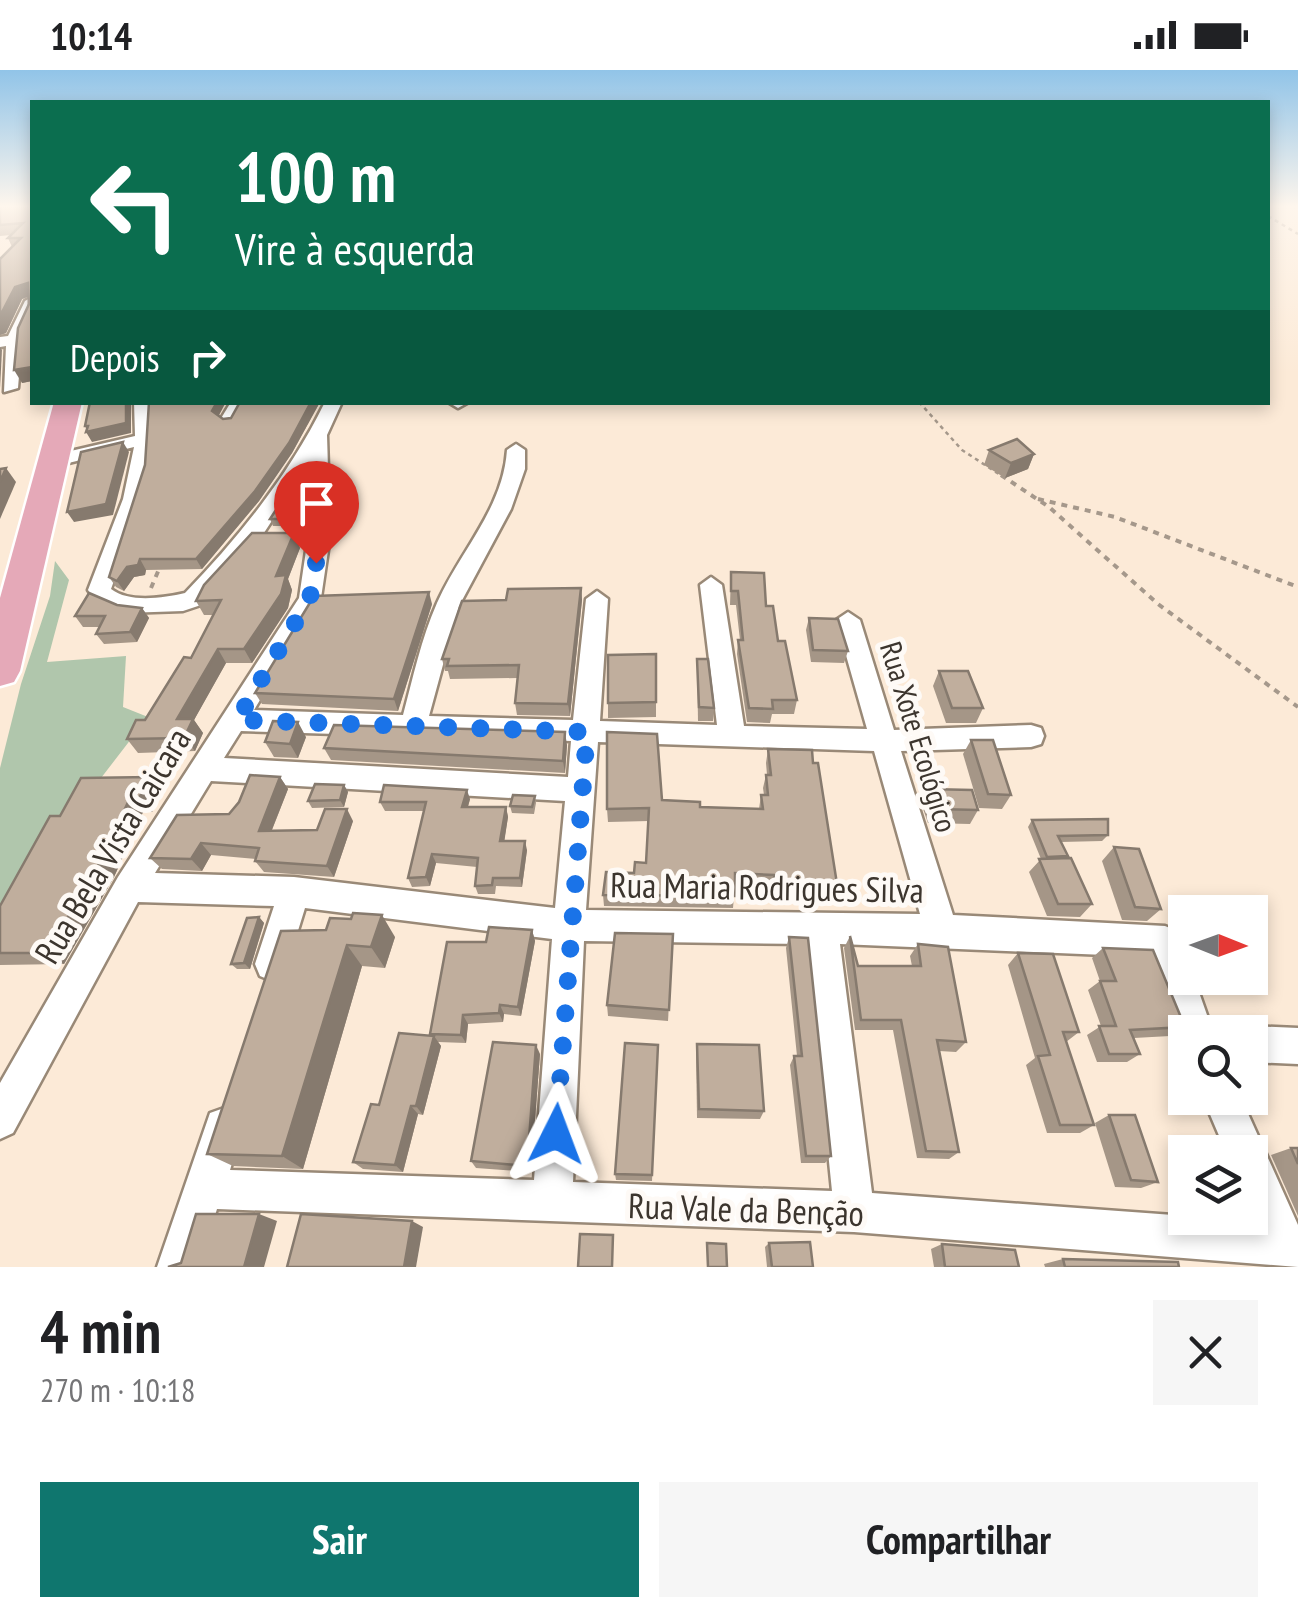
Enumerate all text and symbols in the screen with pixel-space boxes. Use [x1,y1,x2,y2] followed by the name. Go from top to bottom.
[50,11,132,60] text: 10:14
[235,131,396,221] text: 100 m
[70,140,200,270] icon: left
[235,219,475,277] text: Vire à esquerda
[180,330,235,385] icon: right
[70,333,160,382] text: Depois
[274,461,359,564] pin
[289,476,344,531] icon: arrive
[872,637,967,837] street label: Rua Xote Ecológico
[24,719,201,972] street label: Rua Bela Vista Caicara
[610,861,924,913] street label: Rua Maria Rodrigues Silva
[1168,895,1268,995] north arrow
[1168,895,1268,1235] map controls
[1168,1015,1268,1115] button: search
[504,1082,608,1186] position arrow
[1168,1135,1268,1235] button: layers
[627,1182,865,1236] street label: Rua Vale da Benção
[40,1292,161,1370] text: 4 min
[1153,1300,1258,1405] button: close
[40,1369,195,1411] text: 270 m · 10:18
[40,1482,639,1597] button: Sair
[659,1482,1258,1597] button: Compartilhar

